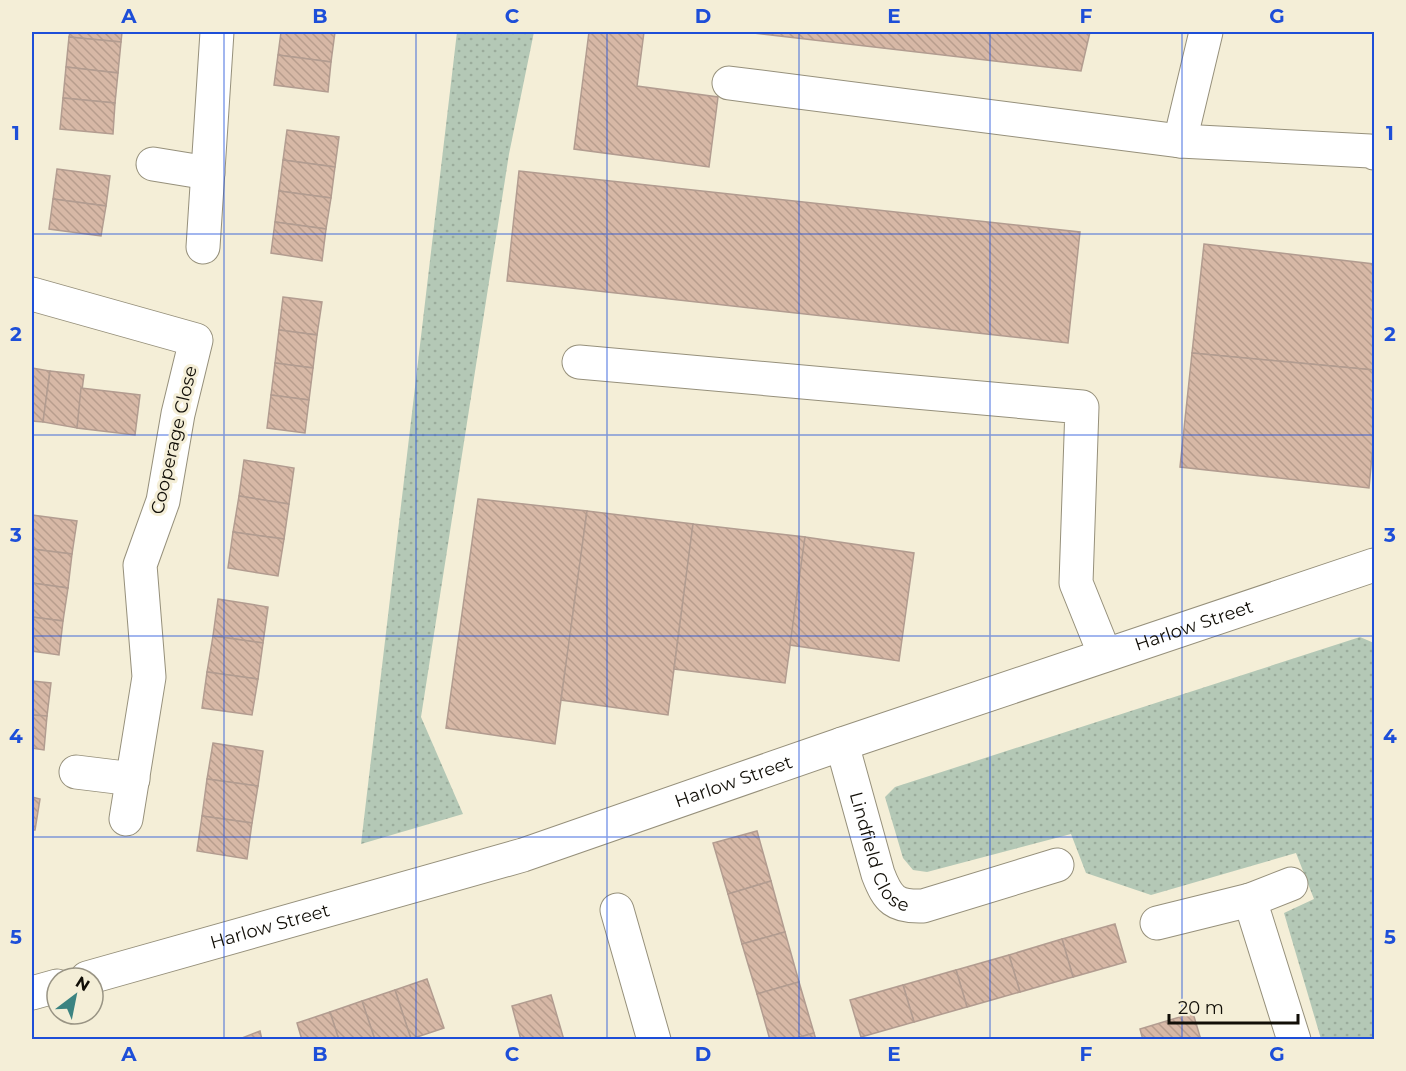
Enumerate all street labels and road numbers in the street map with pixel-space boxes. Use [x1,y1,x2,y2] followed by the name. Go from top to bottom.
[146,364,202,516] street label: Cooperage Close
[1132,596,1256,656] street label: Harlow Street
[672,751,795,812] street label: Harlow Street
[845,789,911,917] street label: Lindfield Close
[208,899,332,954] street label: Harlow Street

